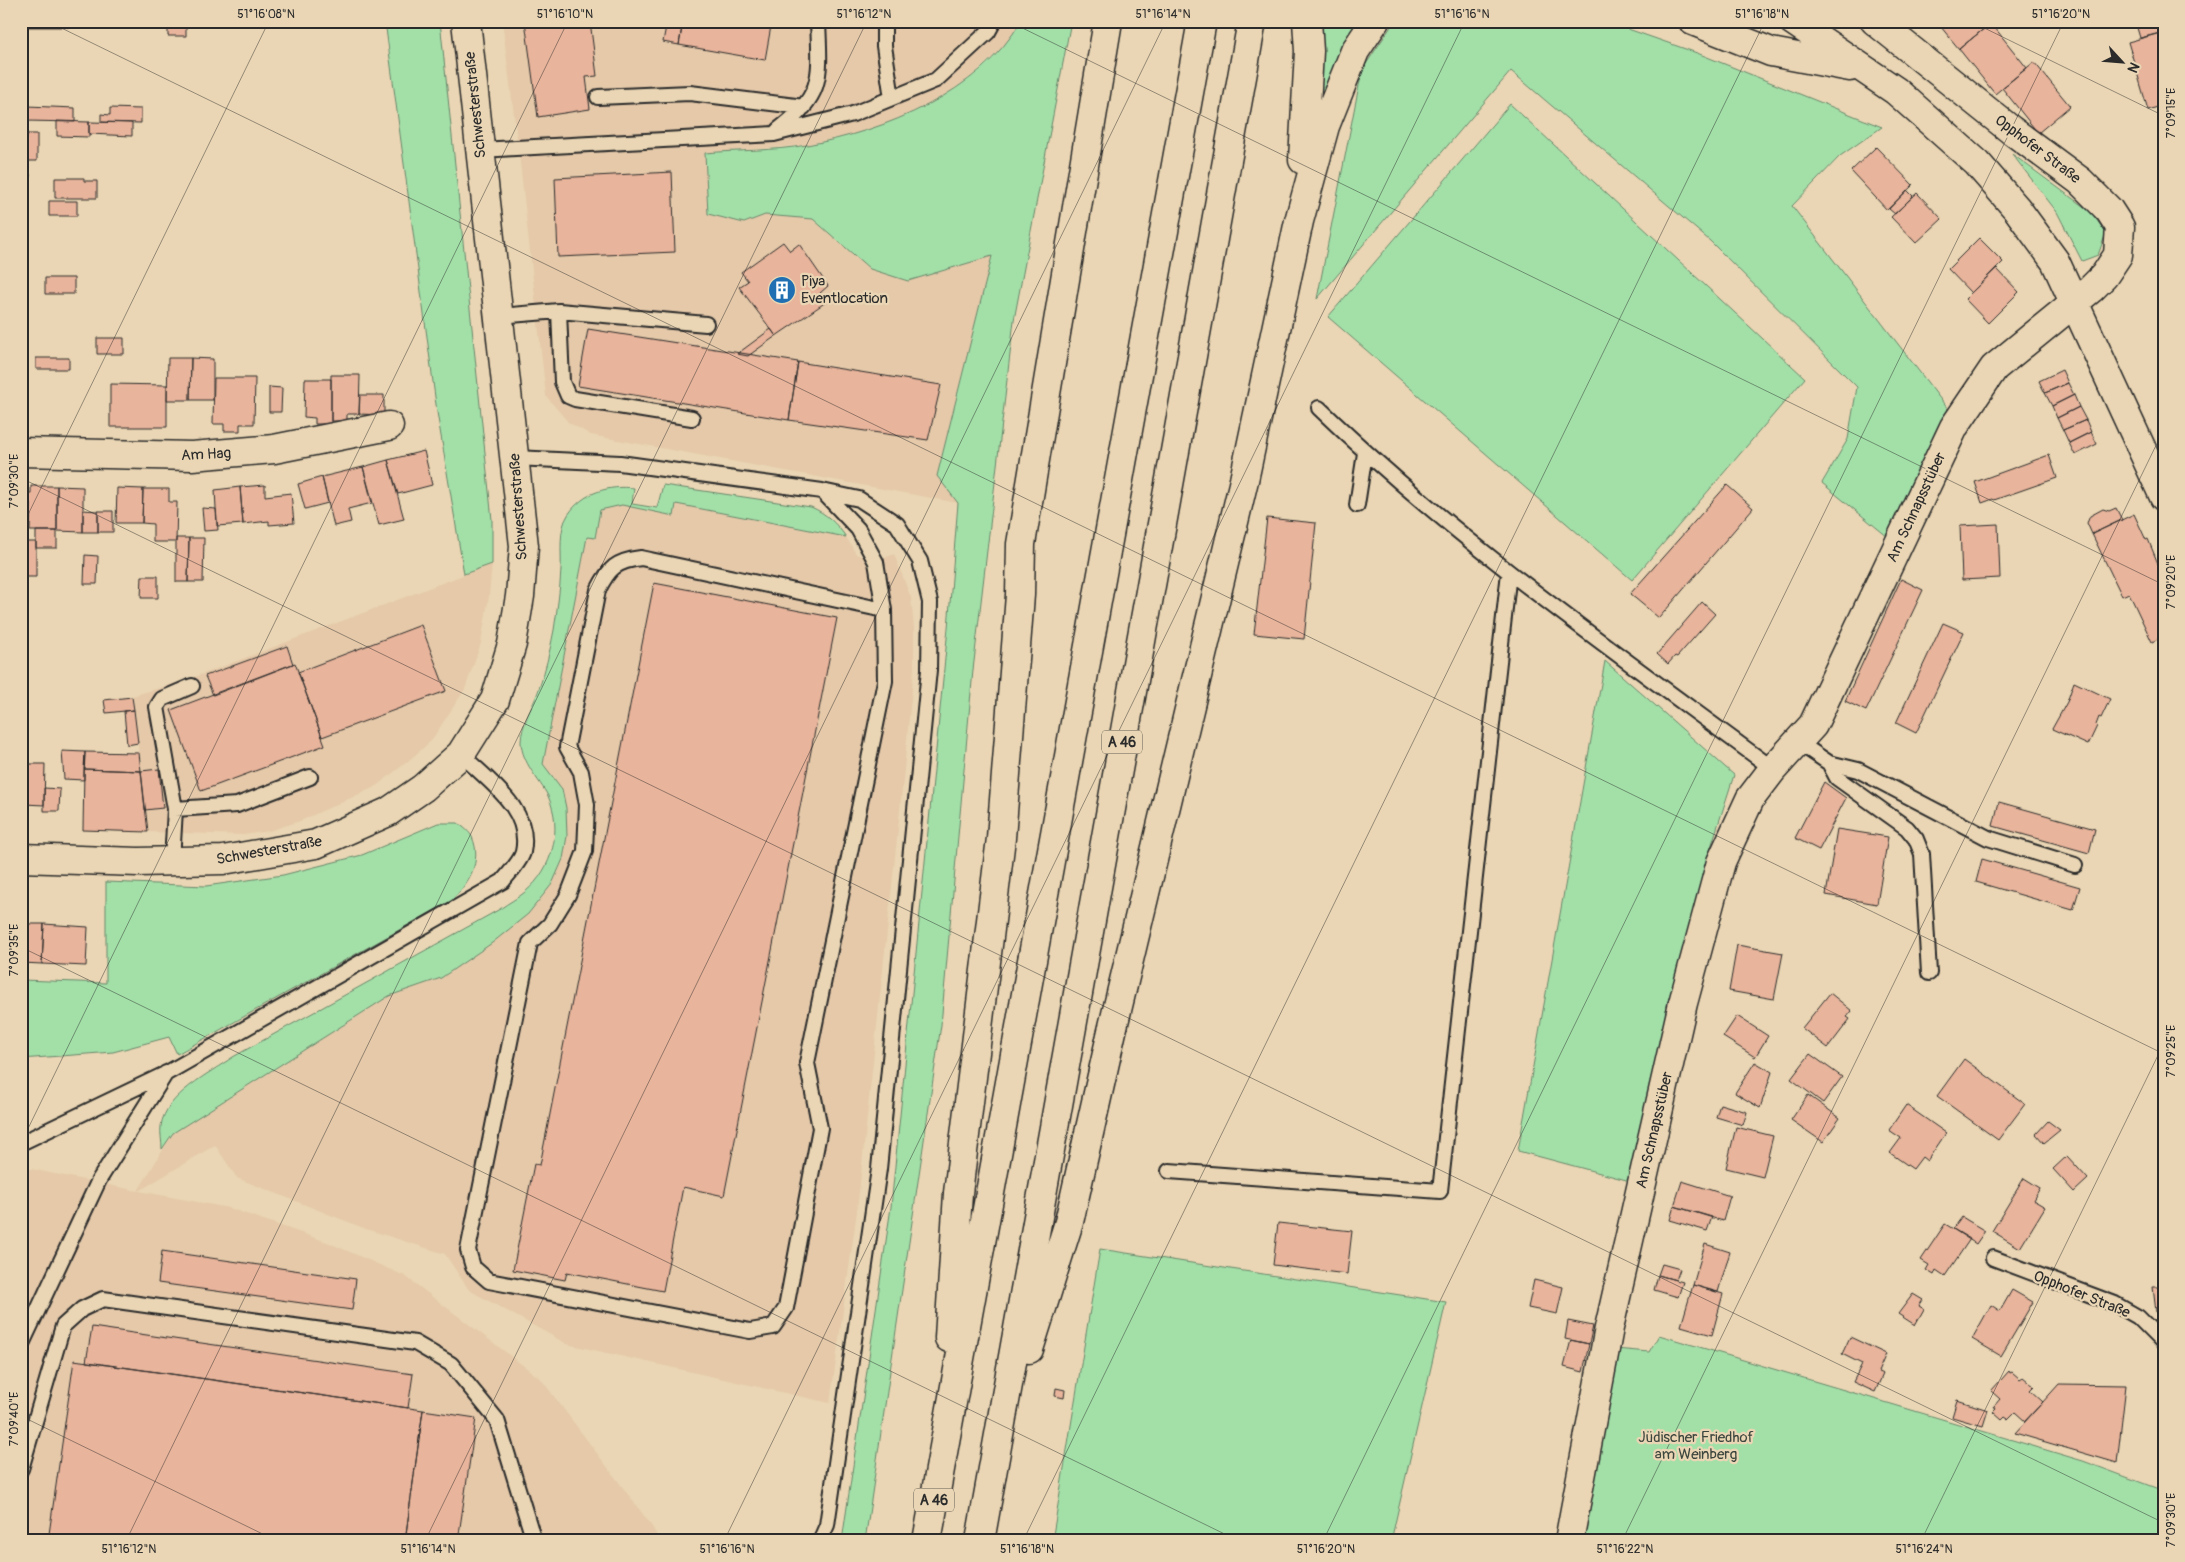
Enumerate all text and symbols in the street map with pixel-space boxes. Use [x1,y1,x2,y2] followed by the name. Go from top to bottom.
[237,7,295,22] text: 51°16'08"N
[537,7,593,22] text: 51°16'10"N
[837,7,891,22] text: 51°16'12"N
[1135,7,1191,22] text: 51°16'14"N
[1434,7,1490,22] text: 51°16'16"N
[1735,7,1789,22] text: 51°16'18"N
[2032,7,2090,22] text: 51°16'20"N
[2098,38,2148,88] north arrow
[460,50,491,159] street label: Schwesterstraße
[2124,59,2143,75] text: N
[2164,88,2179,138] text: 7°09'15"E
[1991,111,2085,188] street label: Opphofer Straße
[801,272,888,308] place label: Piya Eventlocation
[767,275,797,305] building icon: Piya Eventlocation
[181,444,232,465] street label: Am Hag
[1883,449,1951,565] street label: Am Schnapsstüber
[505,452,532,561] street label: Schwesterstraße
[7,454,22,508] text: 7°09'30"E
[2164,555,2179,609] text: 7°09'20"E
[1102,730,1142,754] road number: A 46
[215,832,324,869] street label: Schwesterstraße
[7,924,22,976] text: 7°09'35"E
[2164,1025,2179,1077] text: 7°09'25"E
[1632,1069,1677,1190] street label: Am Schnapsstüber
[2031,1266,2134,1323] street label: Opphofer Straße
[7,1392,22,1446] text: 7°09'40"E
[1638,1428,1754,1464] park label: Jüdischer Friedhof am Weinberg
[914,1488,954,1512] road number: A 46
[2164,1493,2179,1547] text: 7°09'30"E
[102,1542,156,1557] text: 51°16'12"N
[400,1542,456,1557] text: 51°16'14"N
[699,1542,755,1557] text: 51°16'16"N
[1000,1542,1054,1557] text: 51°16'18"N
[1297,1542,1355,1557] text: 51°16'20"N
[1597,1542,1653,1557] text: 51°16'22"N
[1895,1542,1953,1557] text: 51°16'24"N

